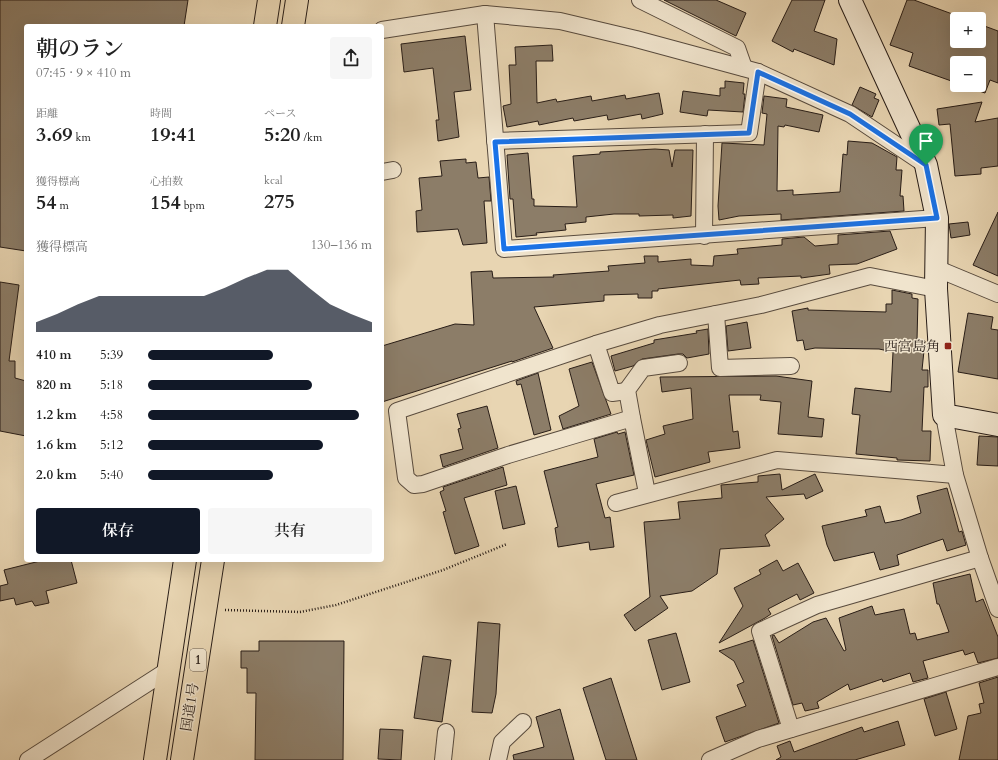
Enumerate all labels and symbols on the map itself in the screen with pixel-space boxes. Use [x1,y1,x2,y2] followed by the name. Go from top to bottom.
[909,124,943,165] pin
[884,337,940,356] place label: 西宮島角
[943,341,953,351] marker: 西宮島角
[190,649,206,671] road number: 1
[177,681,203,733] street label: 国道1号

